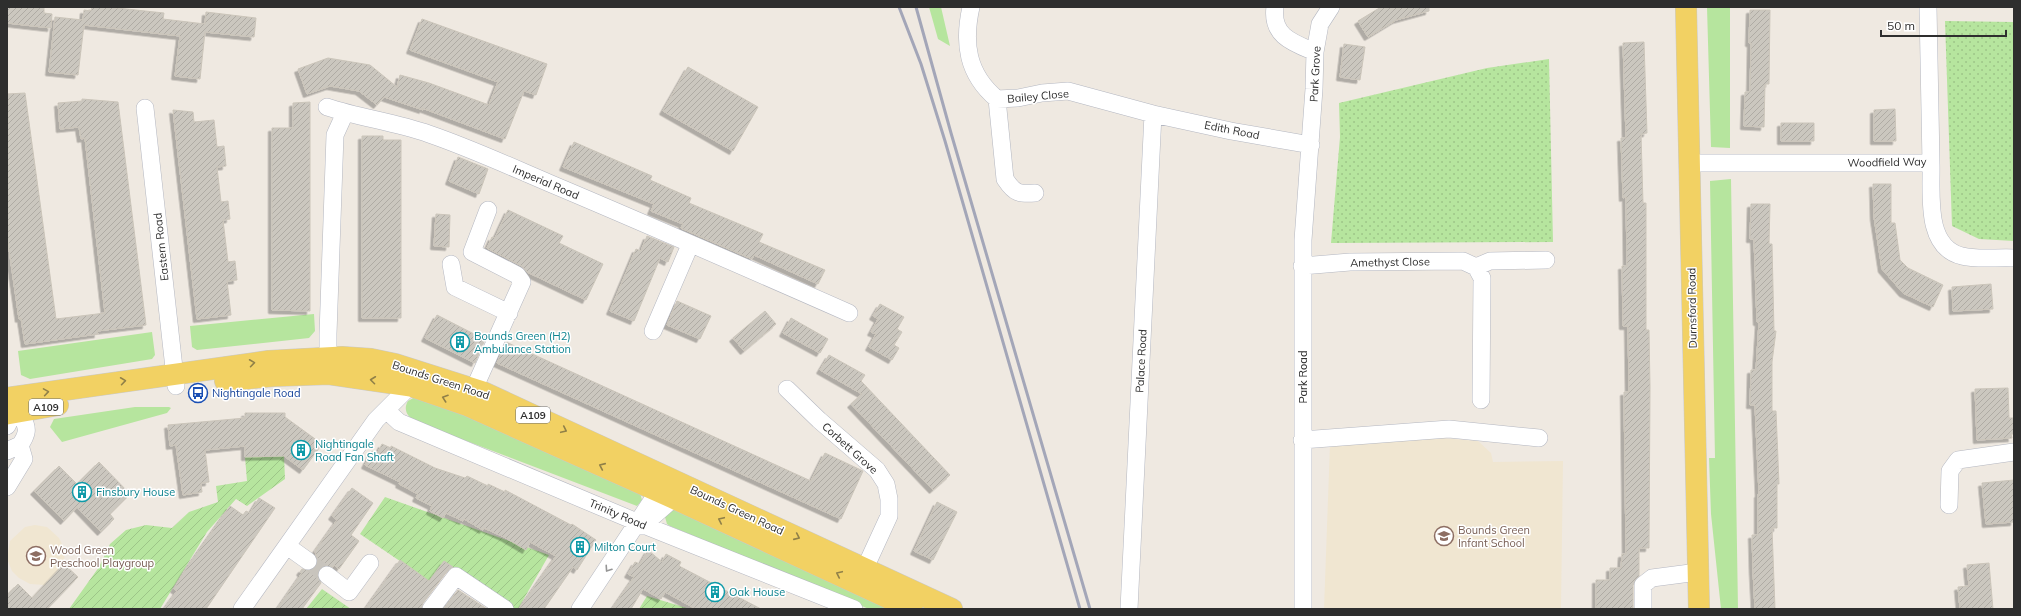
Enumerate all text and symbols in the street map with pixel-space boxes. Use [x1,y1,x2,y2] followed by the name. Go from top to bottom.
[1881,12,2006,38] scale bar
[1887,18,1915,33] text: 50 m
[1307,46,1323,102] street label: Park Grove
[1007,86,1069,106] street label: Bailey Close
[1203,118,1261,142] street label: Edith Road
[1847,154,1927,170] street label: Woodfield Way
[511,162,581,202] street label: Imperial Road
[150,212,172,282] street label: Eastern Road
[1350,254,1430,270] street label: Amethyst Close
[1684,268,1700,348] street label: Durnsford Road
[474,329,571,356] place label: Bounds Green (H2) Ambulance Station
[1132,329,1150,393] street label: Palace Road
[449,331,471,353] building icon: Bounds Green (H2) Ambulance Station
[1296,351,1310,404] street label: Park Road
[390,358,492,402] street label: Bounds Green Road
[249,359,255,368] one-way arrow
[370,375,376,384] one-way arrow
[120,376,126,385] one-way arrow
[187,382,209,404] bus stop icon: Nightingale Road
[212,386,301,400] place label: Nightingale Road
[42,388,49,397] one-way arrow
[441,394,448,403] one-way arrow
[29,399,63,415] road number: A109
[516,407,550,423] road number: A109
[819,419,881,477] street label: Corbett Grove
[560,425,567,433] one-way arrow
[315,437,394,464] place label: Nightingale Road Fan Shaft
[290,439,312,461] building icon: Nightingale Road Fan Shaft
[599,463,607,471] one-way arrow
[71,481,93,503] building icon: Finsbury House
[688,482,786,538] street label: Bounds Green Road
[96,485,175,499] place label: Finsbury House
[587,496,649,532] street label: Trinity Road
[717,517,725,525] one-way arrow
[1458,523,1530,550] place label: Bounds Green Infant School
[1433,525,1455,547] school or university icon: Bounds Green Infant School
[792,532,800,540] one-way arrow
[569,536,591,558] building icon: Milton Court
[594,540,656,554] place label: Milton Court
[50,543,155,570] place label: Wood Green Preschool Playgroup
[25,545,47,567] school or university icon: Wood Green Preschool Playgroup
[606,564,613,571] one-way arrow
[836,571,843,579] one-way arrow
[704,581,726,603] building icon: Oak House
[729,585,785,599] place label: Oak House

